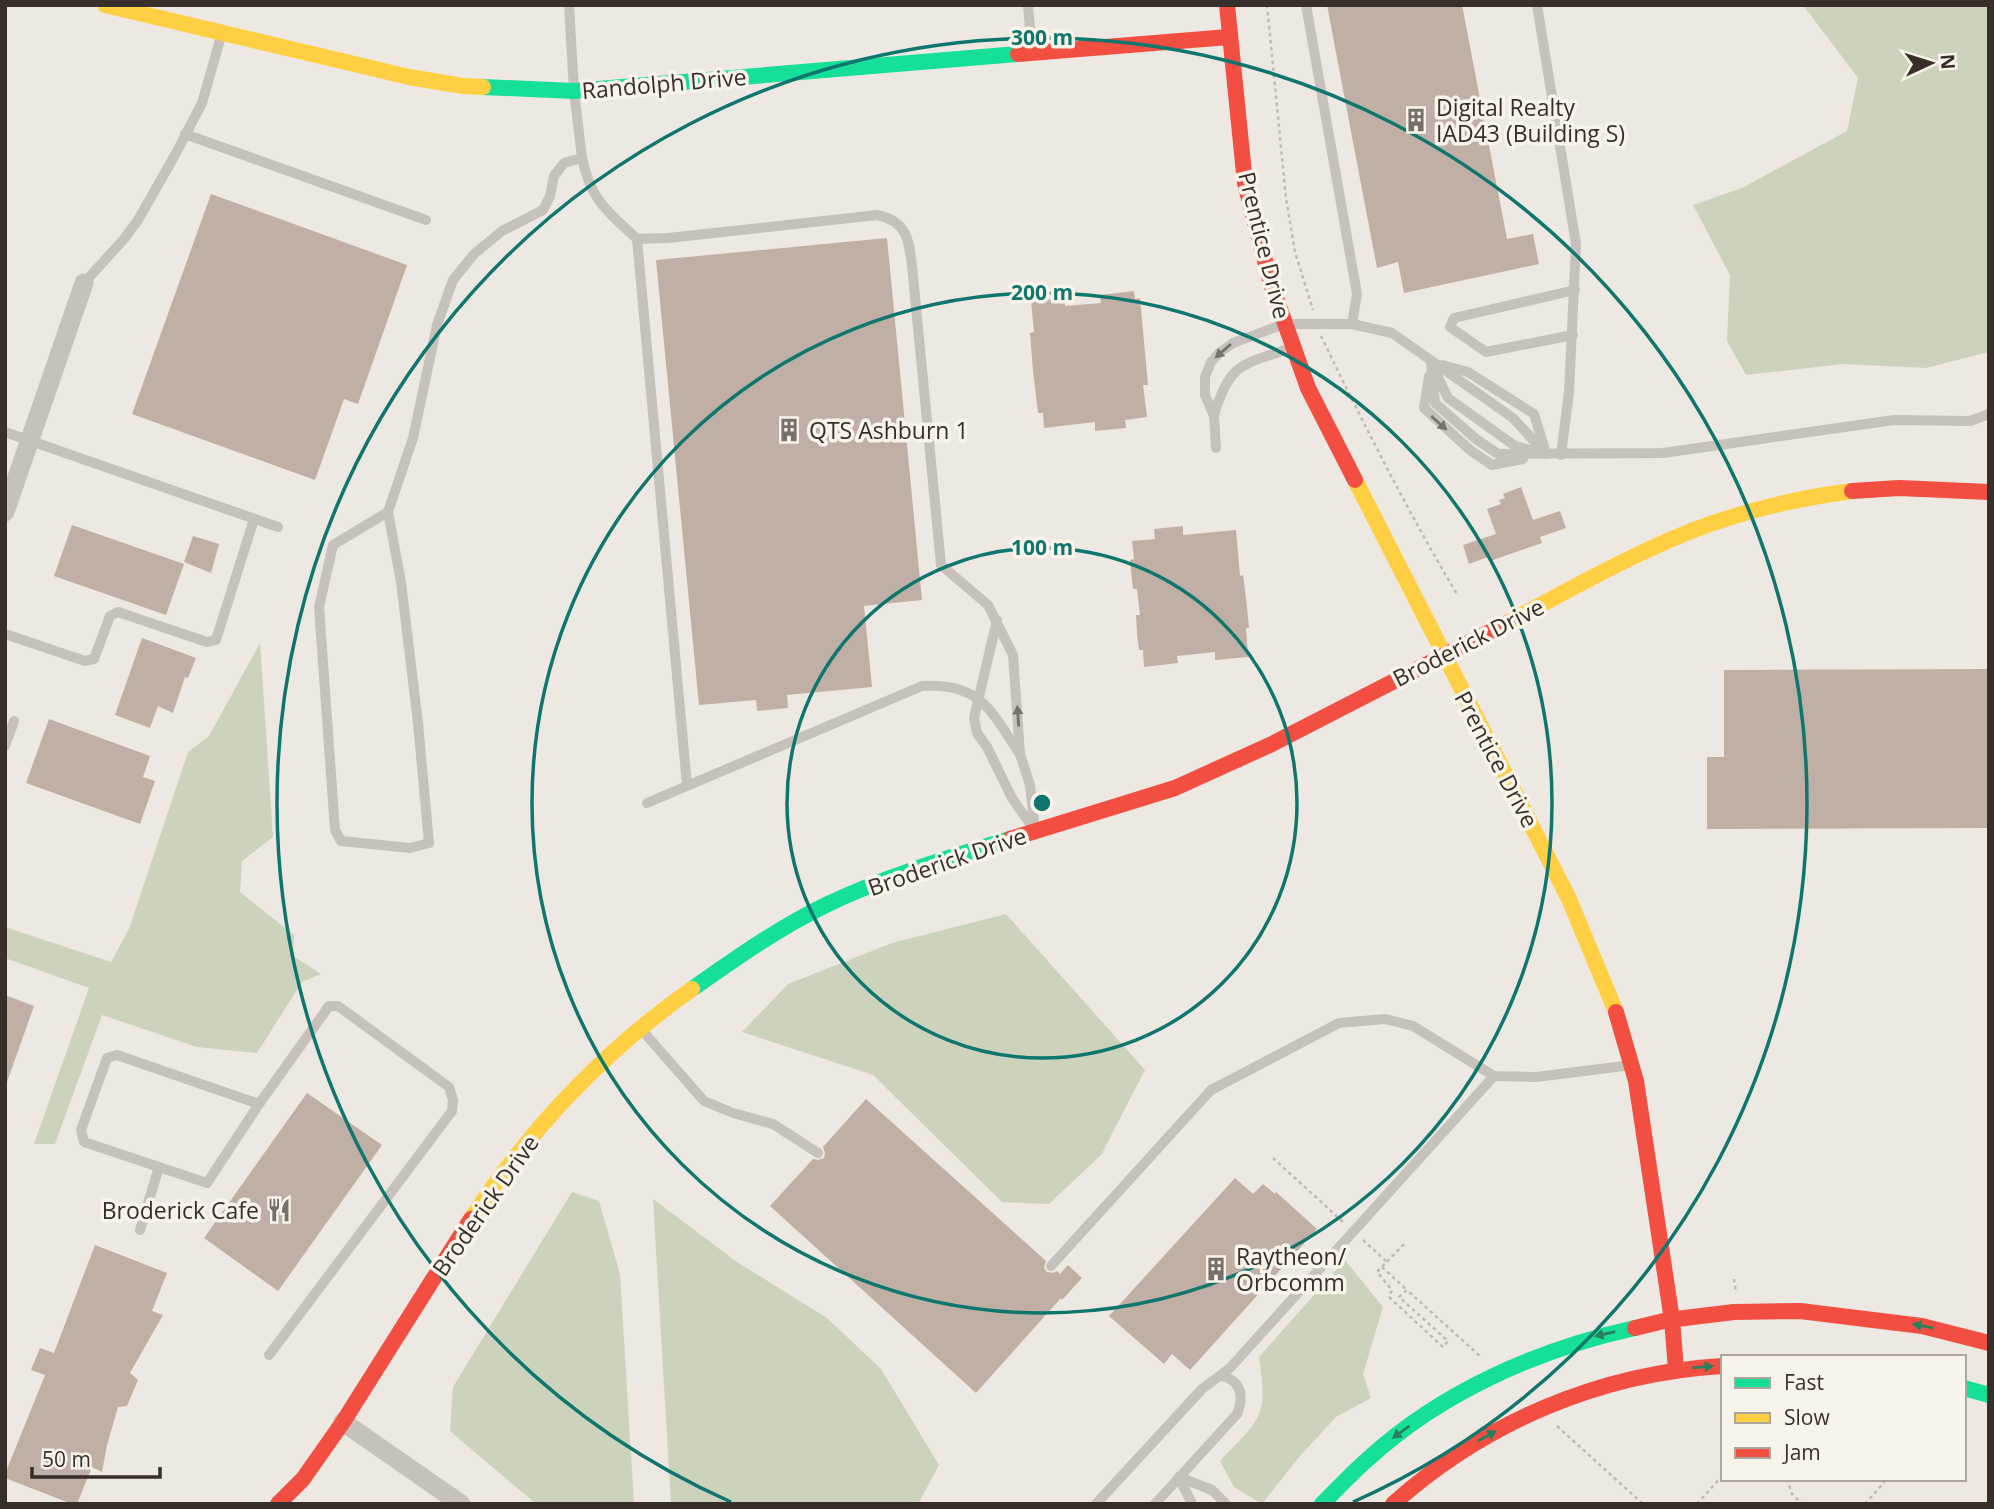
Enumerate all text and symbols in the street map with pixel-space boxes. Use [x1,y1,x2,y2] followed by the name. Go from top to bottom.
[1011,23,1073,51] text: 300 m
[1896,28,1966,98] north arrow
[1934,53,1961,70] text: N
[580,60,748,106] street label: Randolph Drive
[1436,91,1625,149] place label: Digital Realty IAD43 (Building S)
[1402,106,1430,134] building icon: Digital Realty IAD43 (Building S)
[1231,168,1299,322] street label: Prentice Drive
[1011,278,1073,306] text: 200 m
[1214,343,1232,359] one-way arrow
[809,414,969,446] place label: QTS Ashburn 1
[1430,414,1447,430] one-way arrow
[775,416,803,444] building icon: QTS Ashburn 1
[1011,533,1073,561] text: 100 m
[1387,590,1549,694] street label: Broderick Drive
[1448,685,1546,833] street label: Prentice Drive
[1012,705,1023,727] one-way arrow
[1030,791,1054,815] centre of rings
[863,819,1031,903] street label: Broderick Drive
[424,1128,546,1282] street label: Broderick Drive
[102,1194,259,1226] place label: Broderick Cafe
[265,1196,293,1224] restaurant icon: Broderick Cafe
[1236,1240,1347,1298] place label: Raytheon/ Orbcomm
[1202,1255,1230,1283] building icon: Raytheon/ Orbcomm
[1912,1321,1934,1332] one-way arrow
[1594,1329,1616,1340] one-way arrow
[1721,1355,1966,1481] legend
[1692,1361,1714,1372] one-way arrow
[1784,1368,1824,1396] text: Fast
[1784,1403,1830,1431] text: Slow
[1392,1425,1410,1439] one-way arrow
[1478,1430,1497,1442] one-way arrow
[32,1436,159,1480] scale bar
[1782,1438,1821,1466] text: Jam
[42,1445,91,1473] text: 50 m

